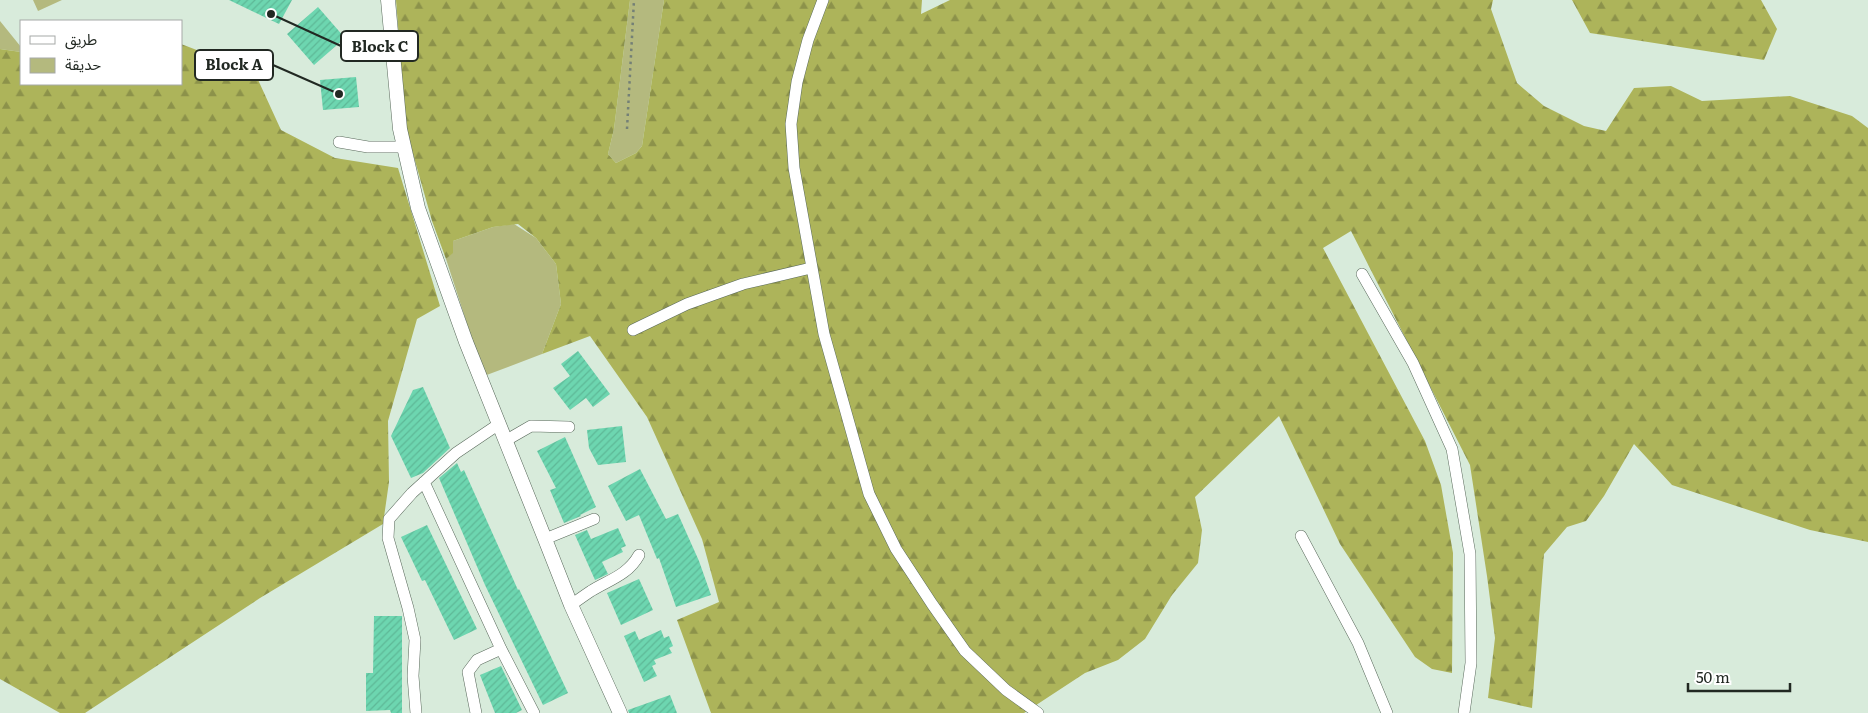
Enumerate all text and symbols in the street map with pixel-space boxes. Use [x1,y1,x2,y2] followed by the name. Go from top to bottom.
[20,20,182,85] legend
[65,27,97,50] text: طريق
[341,31,418,61] callout: Block C
[352,34,408,57] text: Block C
[195,50,273,80] callout: Block A
[65,52,101,75] text: حديقة
[205,52,263,75] text: Block A
[1688,660,1790,692] scale bar
[1696,665,1730,688] text: 50 m

